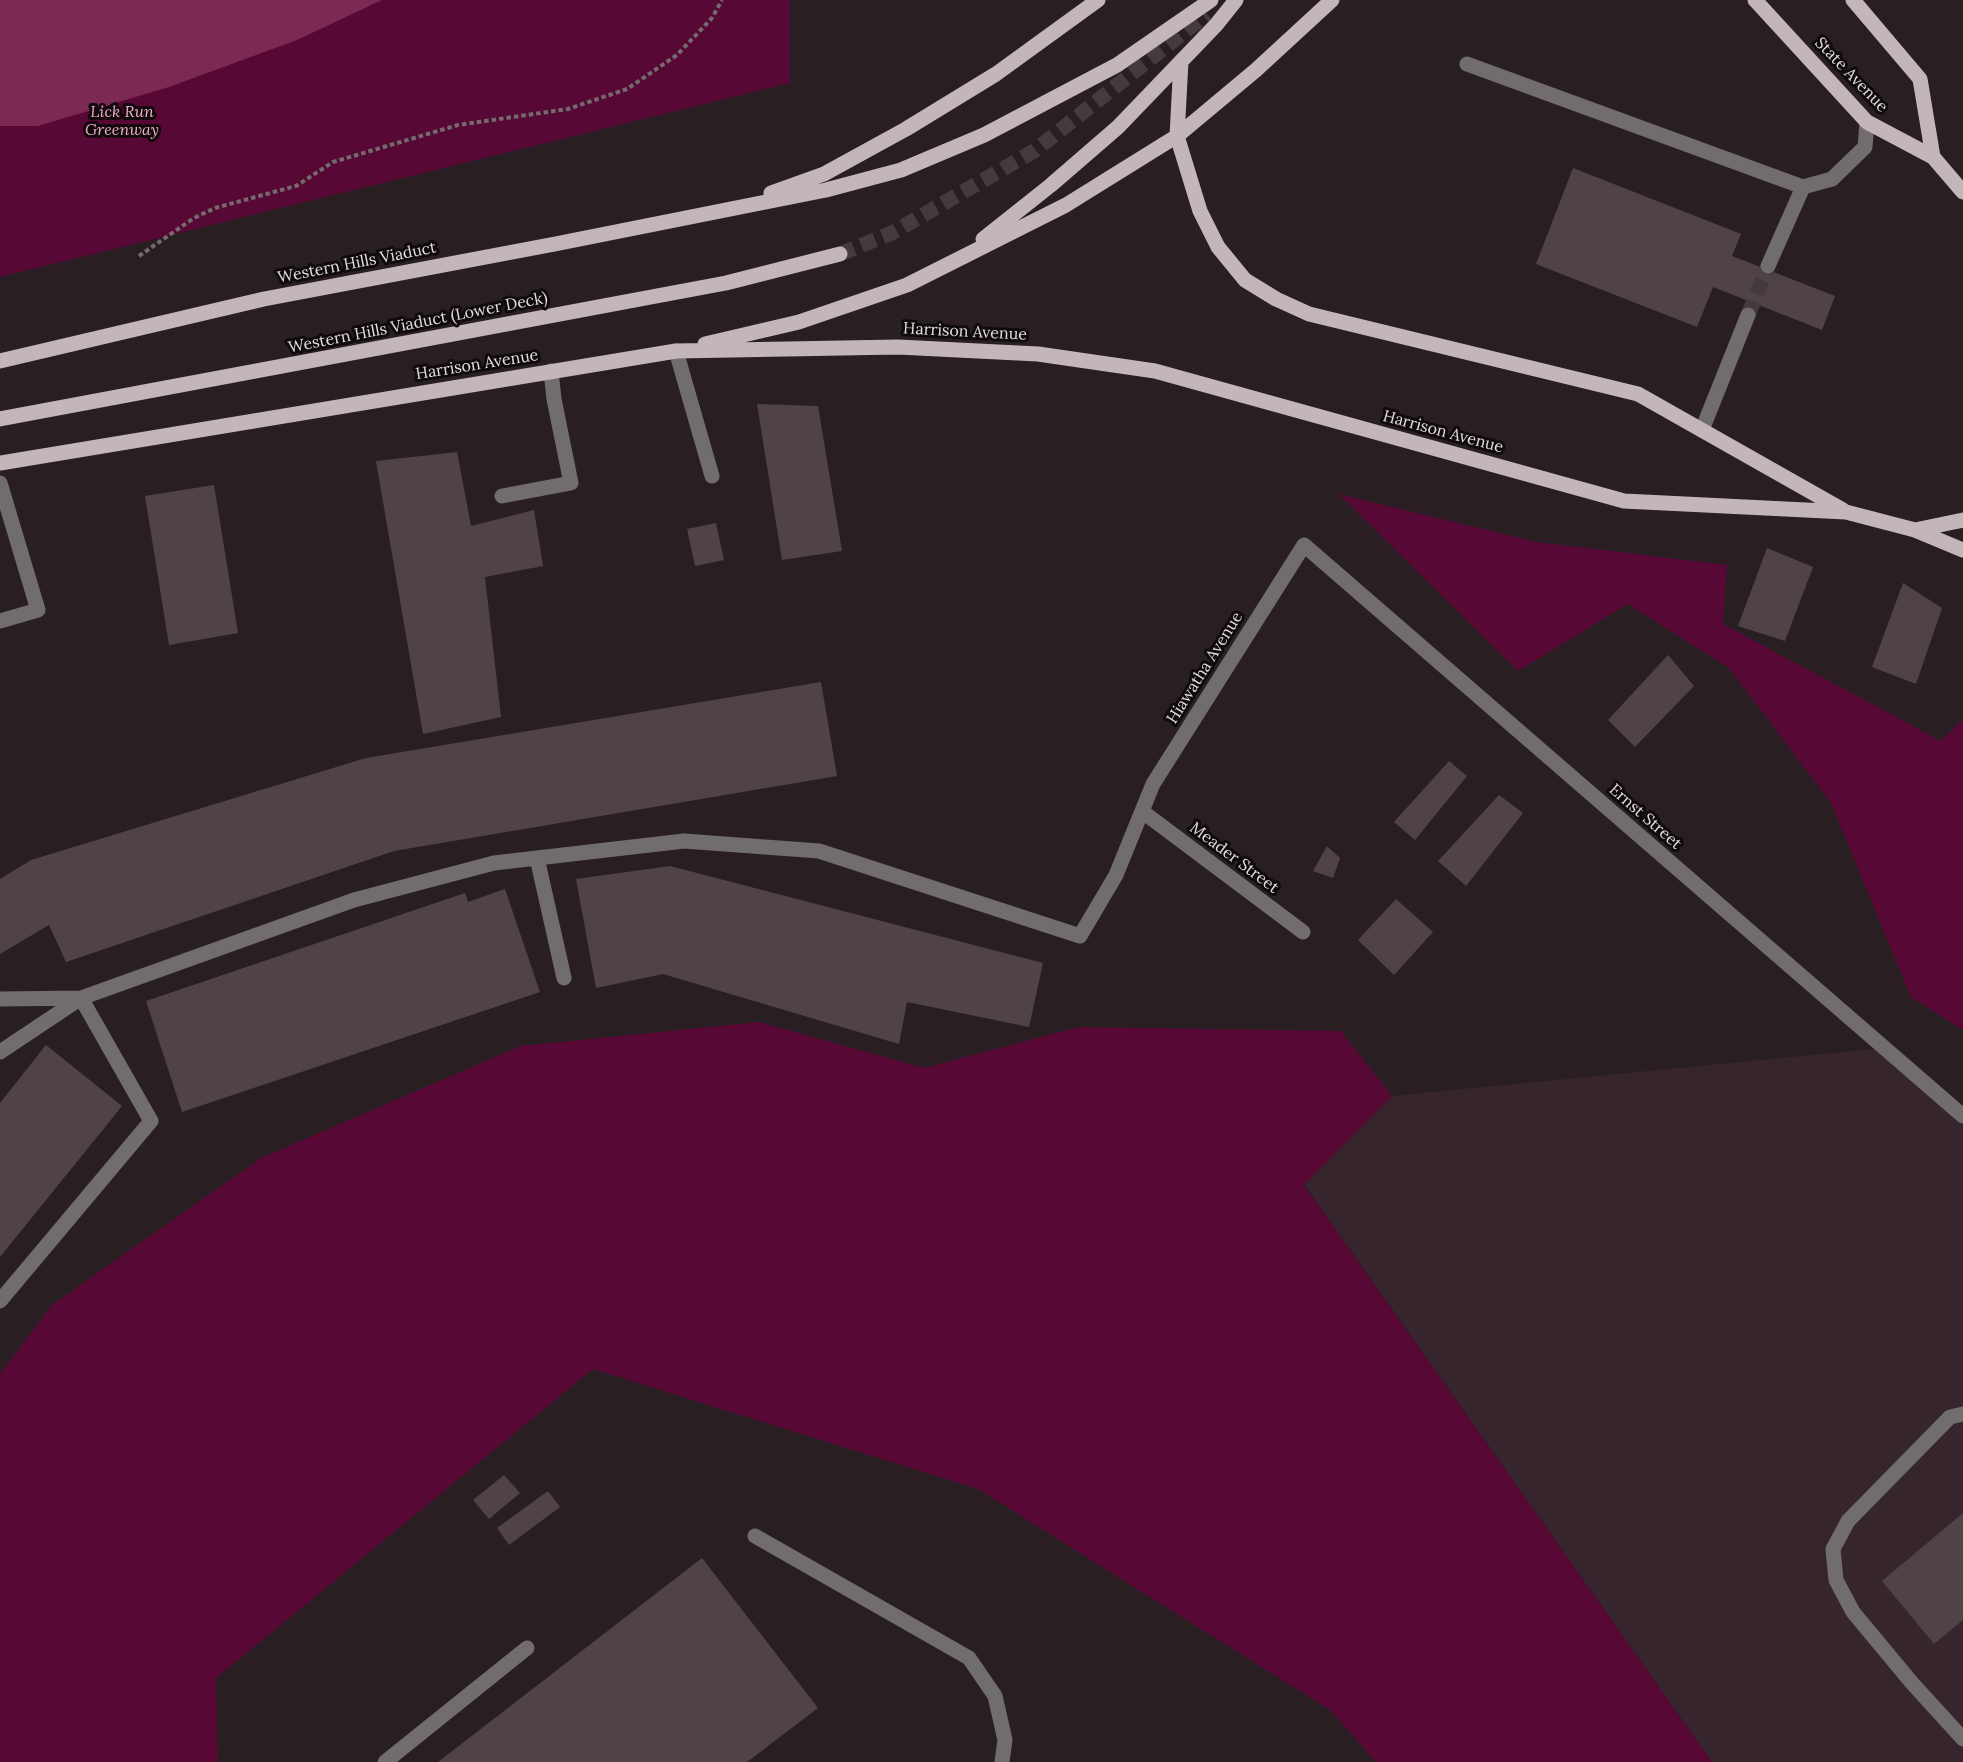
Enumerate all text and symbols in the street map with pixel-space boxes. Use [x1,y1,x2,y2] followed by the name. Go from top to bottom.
[1811,34,1891,116] street label: State Avenue
[85,102,159,140] park label: Lick Run Greenway
[276,238,438,288] street label: Western Hills Viaduct
[287,288,549,358] street label: Western Hills Viaduct (Lower Deck)
[903,319,1027,345] street label: Harrison Avenue
[414,346,540,384] street label: Harrison Avenue
[1381,407,1505,457] street label: Harrison Avenue
[1163,609,1247,727] street label: Hiawatha Avenue
[1605,780,1685,854] street label: Ernst Street
[1186,818,1282,898] street label: Meader Street

